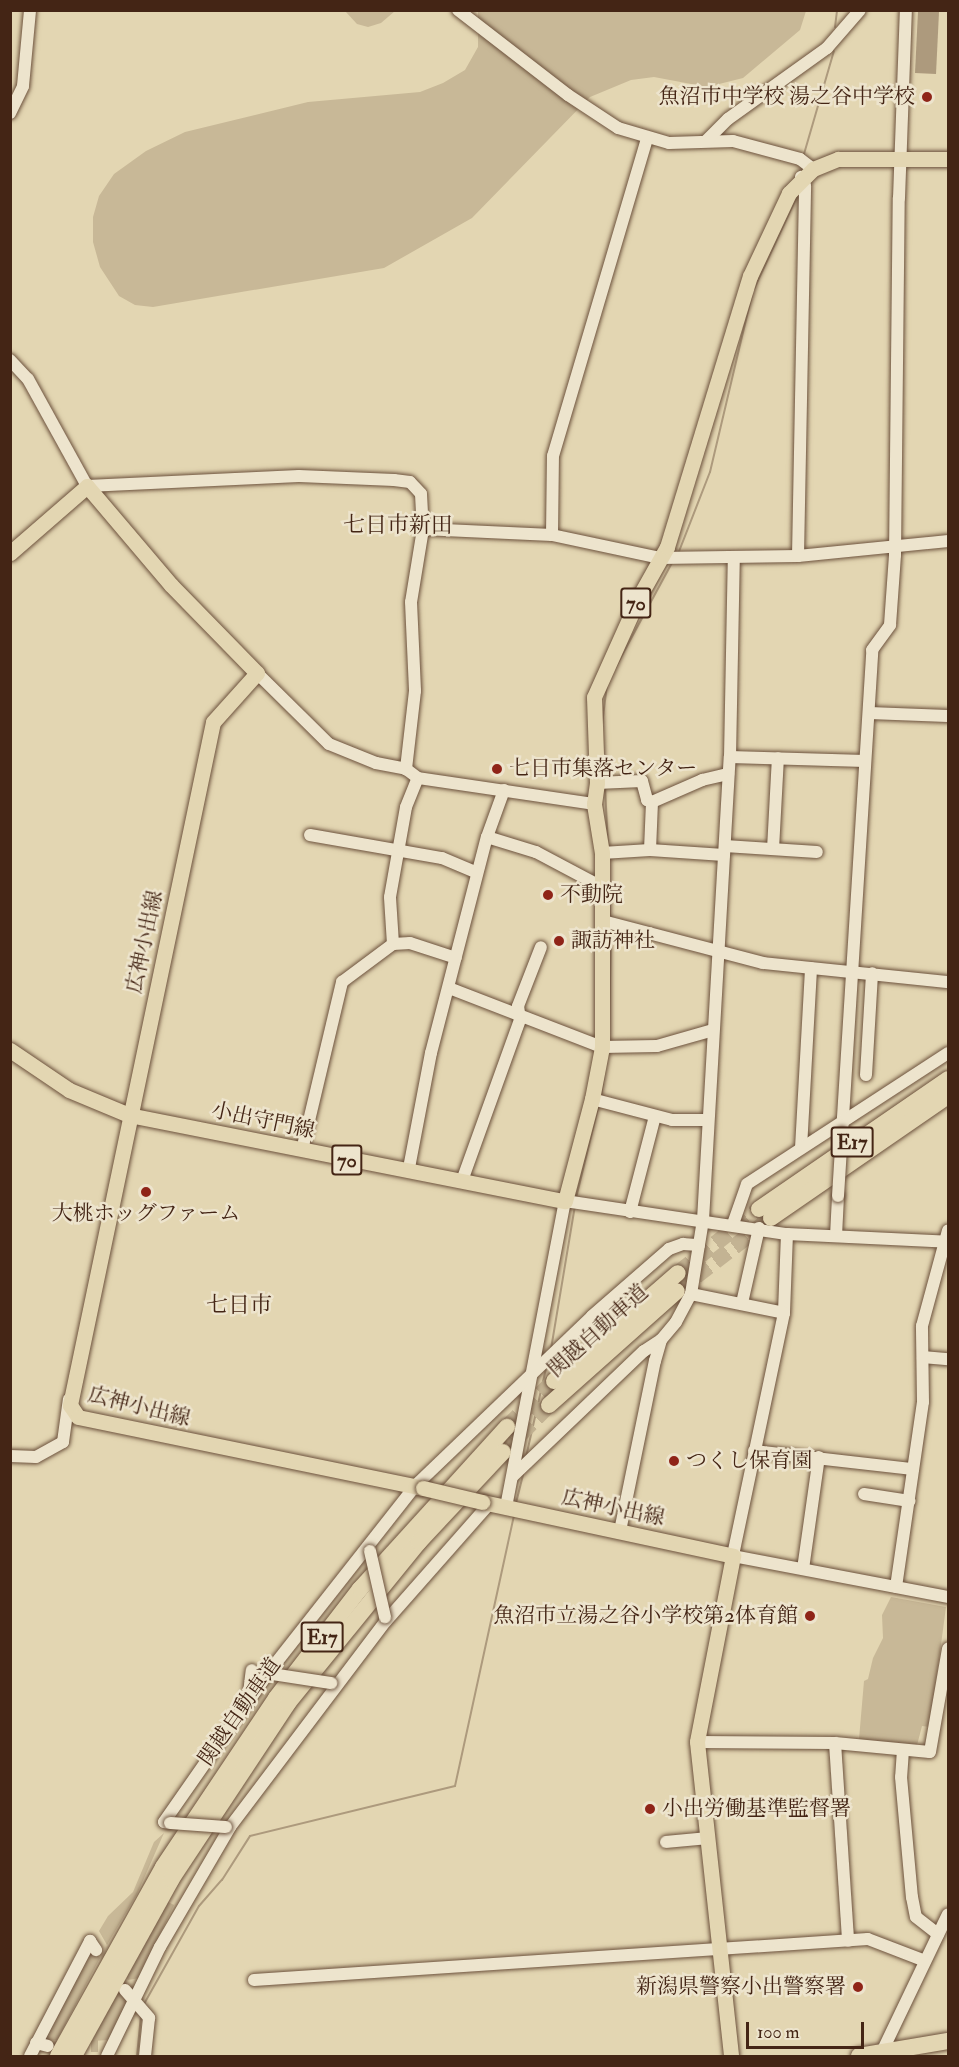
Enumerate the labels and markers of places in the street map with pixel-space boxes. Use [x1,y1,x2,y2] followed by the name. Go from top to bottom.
[659,84,915,110] place label: 魚沼市中学校 湯之谷中学校
[920,90,934,104] marker: 魚沼市中学校 湯之谷中学校
[509,756,698,782] place label: 七日市集落センター
[490,762,504,776] marker: 七日市集落センター
[560,882,623,908] place label: 不動院
[541,888,555,902] marker: 不動院
[571,928,655,954] place label: 諏訪神社
[552,934,566,948] marker: 諏訪神社
[139,1185,153,1199] marker: 大桃ホッグファーム
[52,1201,240,1227] place label: 大桃ホッグファーム
[686,1448,812,1474] place label: つくし保育園
[667,1454,681,1468] marker: つくし保育園
[493,1603,798,1629] place label: 魚沼市立湯之谷小学校第2体育館
[803,1609,817,1623] marker: 魚沼市立湯之谷小学校第2体育館
[662,1796,851,1822] place label: 小出労働基準監督署
[643,1802,657,1816] marker: 小出労働基準監督署
[636,1974,846,2000] place label: 新潟県警察小出警察署
[851,1980,865,1994] marker: 新潟県警察小出警察署

